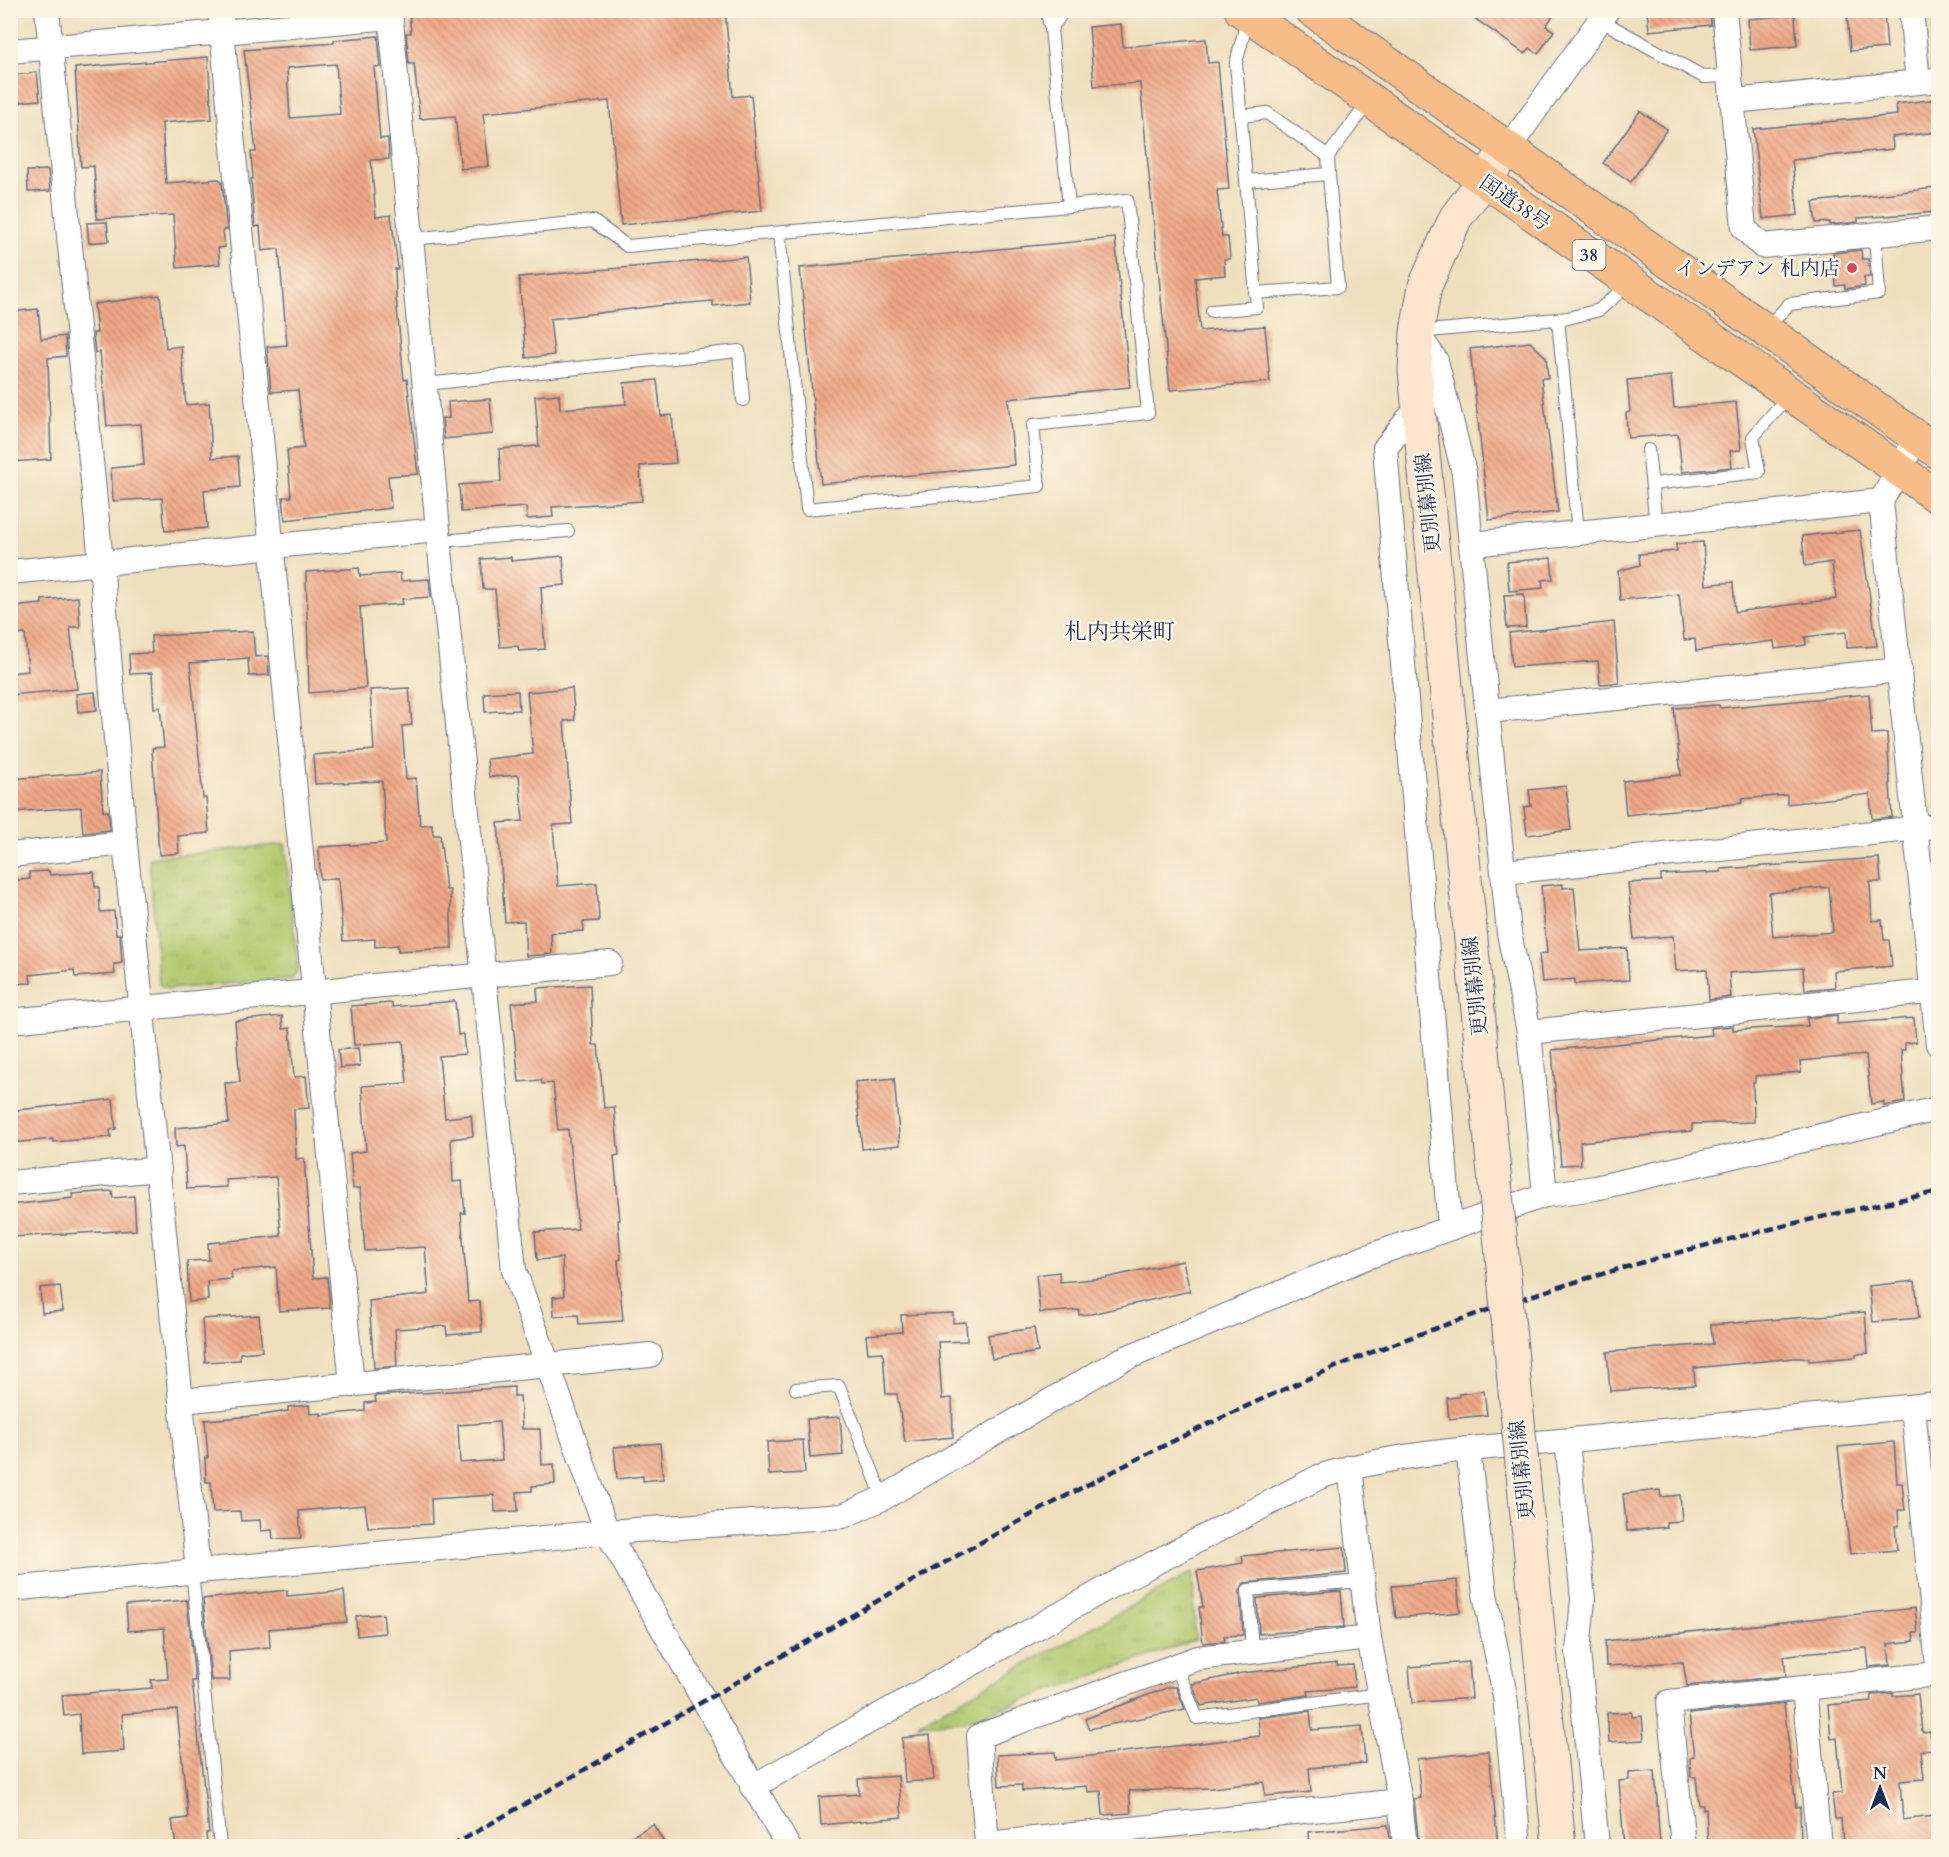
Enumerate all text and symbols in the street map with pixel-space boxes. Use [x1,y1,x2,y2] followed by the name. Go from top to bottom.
[1474,169,1556,237] street label: 国道38号
[1572,240,1606,270] road number: 38
[1675,255,1840,282] place label: インデアン 札内店
[1845,261,1859,275] marker: インデアン 札内店
[1409,452,1447,554] street label: 更別幕別線
[1065,617,1175,647] district label: 札内共栄町
[1456,935,1494,1037] street label: 更別幕別線
[1503,1419,1541,1521] street label: 更別幕別線
[1850,1758,1910,1818] north arrow
[1873,1763,1887,1785] text: N

